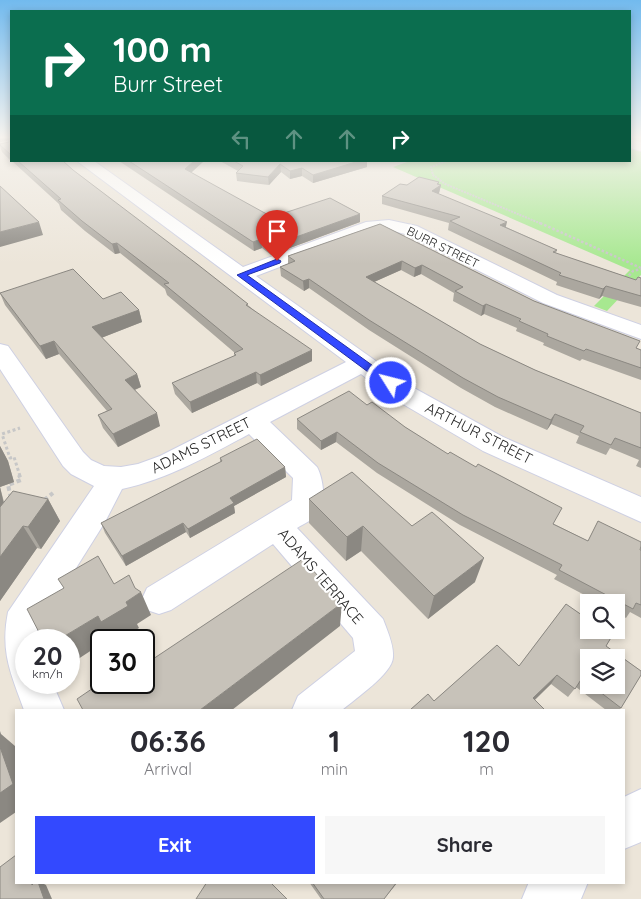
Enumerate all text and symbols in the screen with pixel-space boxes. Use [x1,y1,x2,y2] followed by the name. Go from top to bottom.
[113,27,212,71] text: 100 m
[30,30,95,95] icon: right
[113,70,223,98] text: Burr Street
[227,125,255,153] icon: left
[280,125,308,153] icon: ahead
[333,125,361,153] icon: ahead
[386,125,414,153] icon: right
[256,210,298,261] pin
[263,217,291,245] icon: arrive
[404,223,482,271] street label: BURR STREET
[364,356,416,408] position arrow
[422,398,536,468] street label: ARTHUR STREET
[148,413,254,477] street label: ADAMS STREET
[274,524,368,628] street label: ADAMS TERRACE
[580,594,625,694] map controls
[580,594,625,639] button: search
[90,629,155,694] speed limit sign: 30
[33,640,62,671] text: 20
[580,649,625,694] button: layers
[32,666,63,681] text: km/h
[130,722,206,760] text: 06:36
[329,722,340,760] text: 1
[463,722,510,760] text: 120
[144,759,192,779] text: Arrival
[321,759,348,779] text: min
[479,759,494,779] text: m
[35,816,315,874] button: Exit
[325,816,605,874] button: Share

